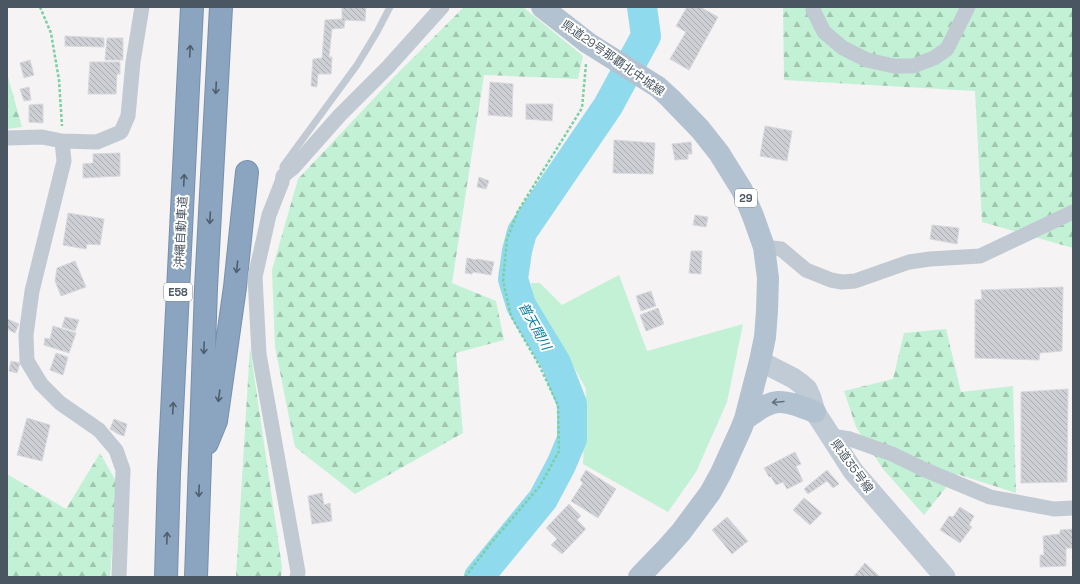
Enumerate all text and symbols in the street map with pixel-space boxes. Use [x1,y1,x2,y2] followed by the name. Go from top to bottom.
[558,16,668,100] street label: 県道29号那覇北中城線
[186,45,193,58] one-way arrow
[213,81,220,94] one-way arrow
[180,174,187,187] one-way arrow
[735,189,757,207] road number: 29
[171,196,191,268] street label: 沖縄自動車道
[206,211,213,224] one-way arrow
[233,260,240,273] one-way arrow
[164,283,192,301] road number: E58
[515,299,556,355] water label: 普天間川
[200,341,208,354] one-way arrow
[216,389,223,402] one-way arrow
[772,399,785,406] one-way arrow
[169,402,176,415] one-way arrow
[827,436,877,496] street label: 県道35号線
[195,484,202,497] one-way arrow
[163,532,171,545] one-way arrow

